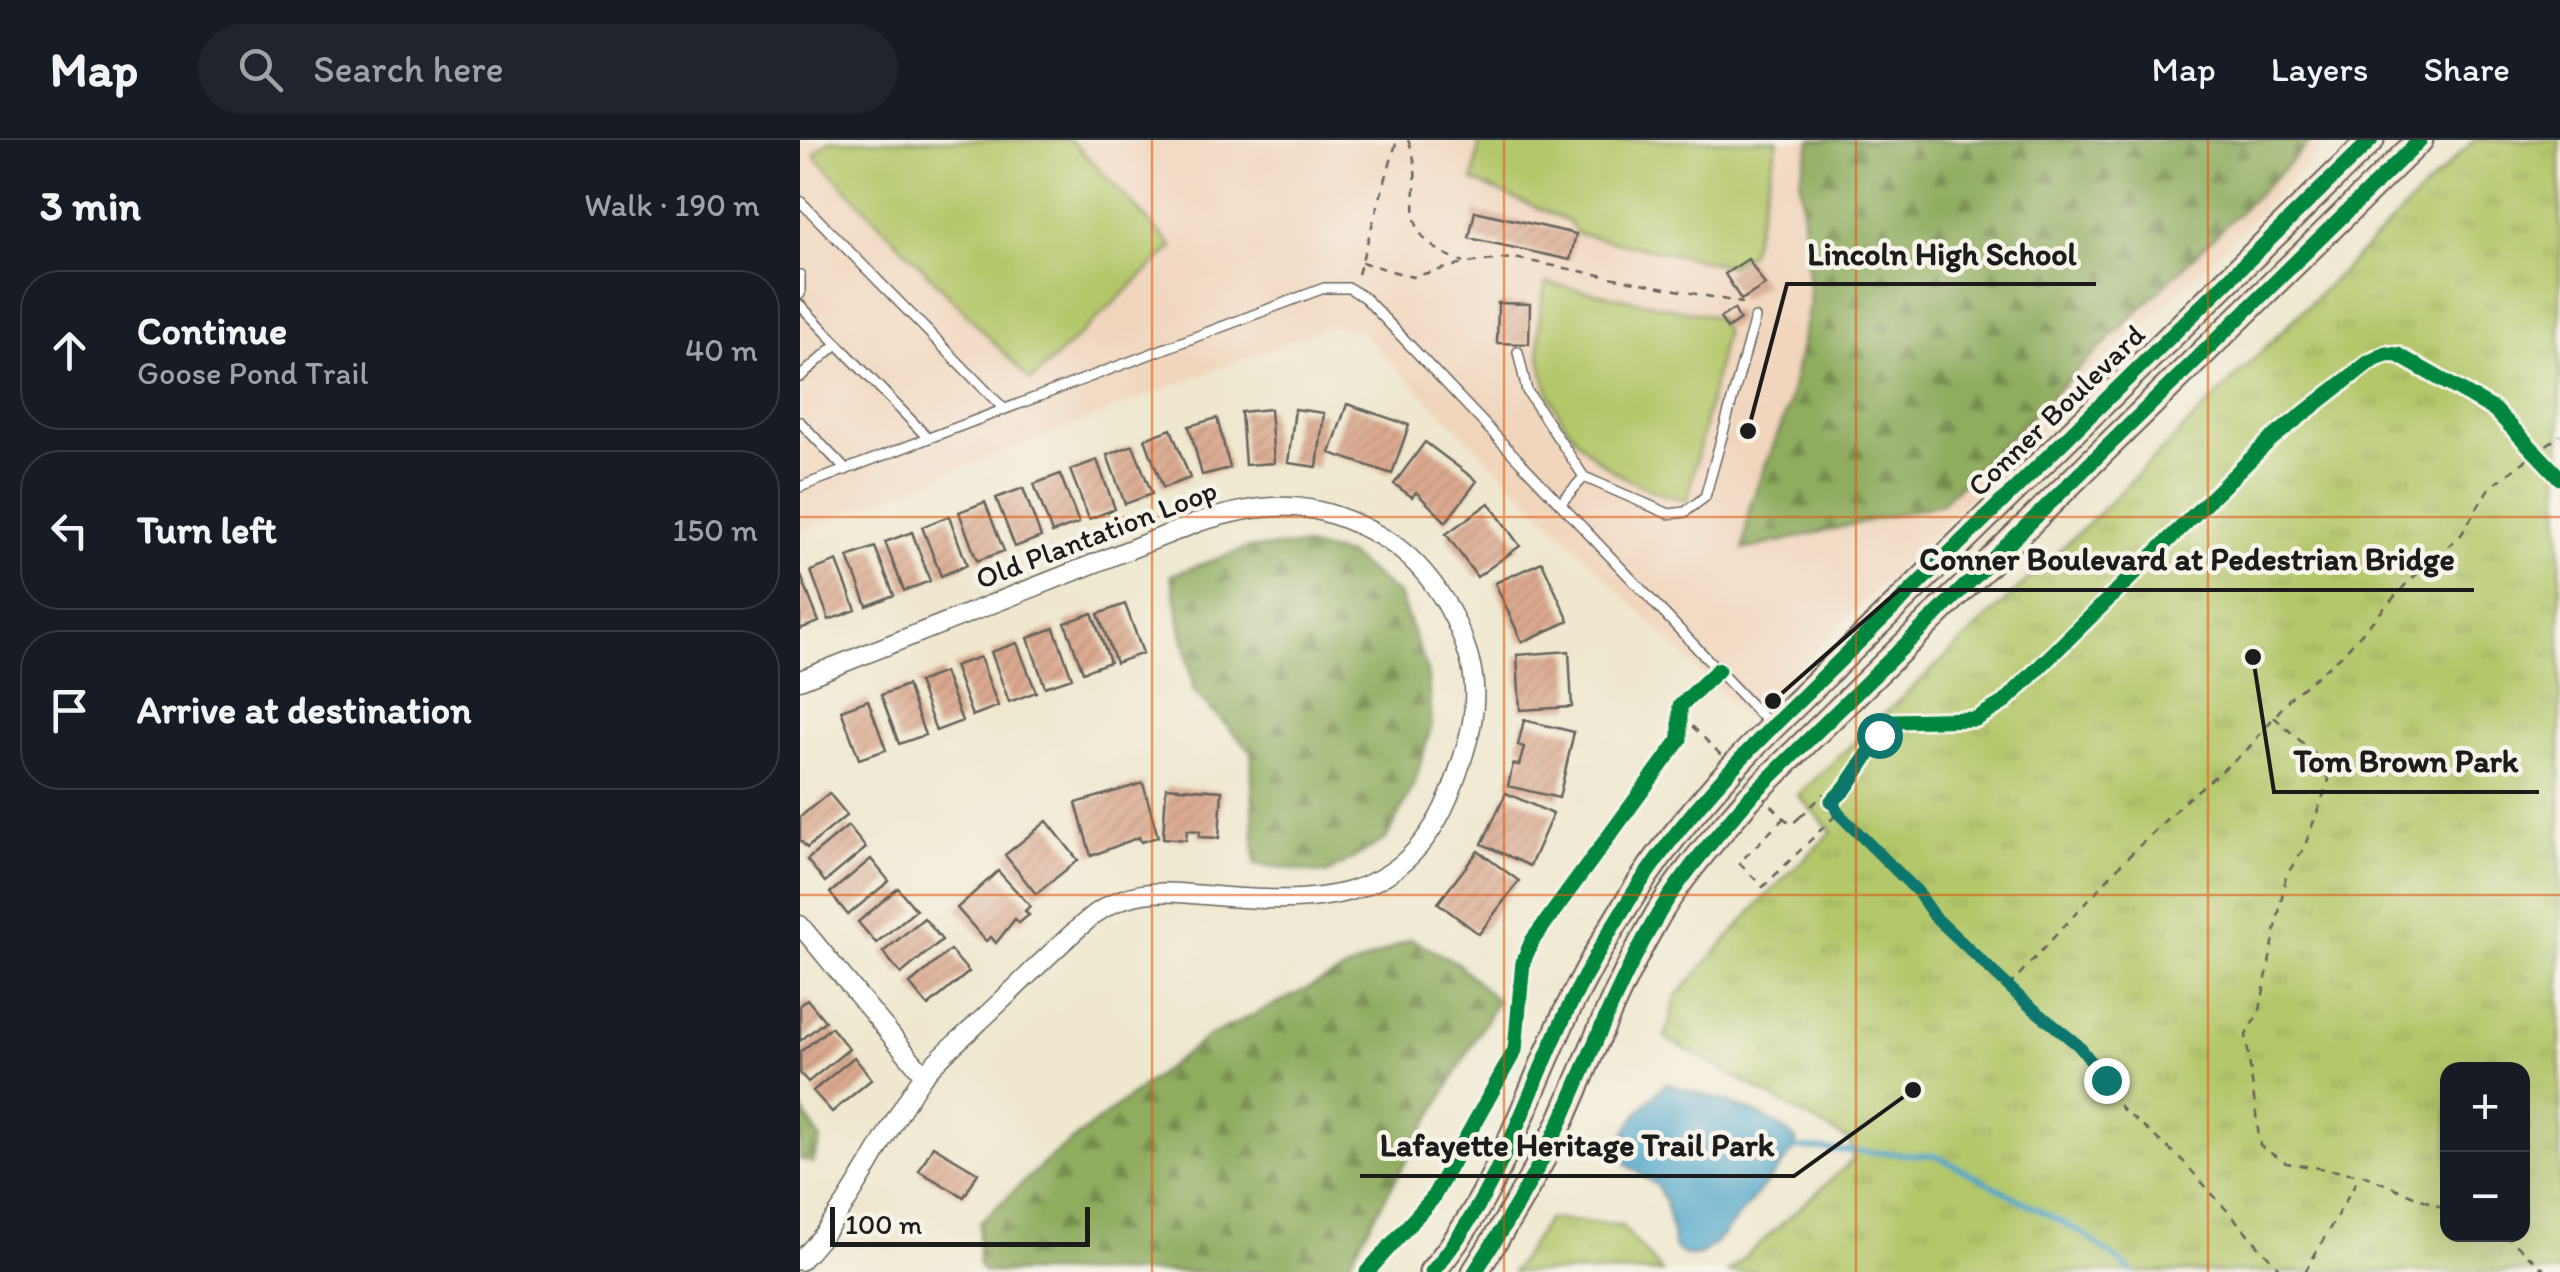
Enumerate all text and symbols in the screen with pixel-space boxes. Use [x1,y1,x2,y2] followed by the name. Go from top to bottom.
[198,24,898,114] search box
[50,40,138,98] text: Map
[233,42,288,97] icon: search
[313,46,504,92] text: Search here
[2152,48,2216,90] text: Map
[2271,48,2368,90] text: Layers
[2423,48,2510,90] text: Share
[40,180,141,231] text: 3 min
[584,186,760,224] text: Walk · 190 m
[1787,222,2096,284] callout: Lincoln High School
[1807,235,2078,273] text: Lincoln High School
[137,308,287,354] text: Continue
[1960,316,2153,504] street label: Conner Boulevard
[42,323,97,378] icon: ahead
[685,331,758,369] text: 40 m
[137,354,369,392] text: Goose Pond Trail
[970,471,1222,597] street label: Old Plantation Loop
[42,503,97,558] icon: left
[137,507,277,553] text: Turn left
[673,511,758,549] text: 150 m
[1899,528,2474,590] callout: Conner Boulevard at Pedestrian Bridge
[1919,540,2455,578] text: Conner Boulevard at Pedestrian Bridge
[42,683,97,738] icon: arrive
[137,687,472,733] text: Arrive at destination
[1857,713,1903,759] route start
[2274,730,2539,792] callout: Tom Brown Park
[2293,742,2519,780] text: Tom Brown Park
[2084,1058,2130,1104] route end
[2440,1062,2530,1242] map controls
[2440,1062,2530,1152] button: +
[1360,1114,1794,1176] callout: Lafayette Heritage Trail Park
[1380,1126,1775,1164] text: Lafayette Heritage Trail Park
[2440,1152,2530,1242] button: −
[830,1202,1090,1246] scale bar
[845,1207,922,1241] text: 100 m

